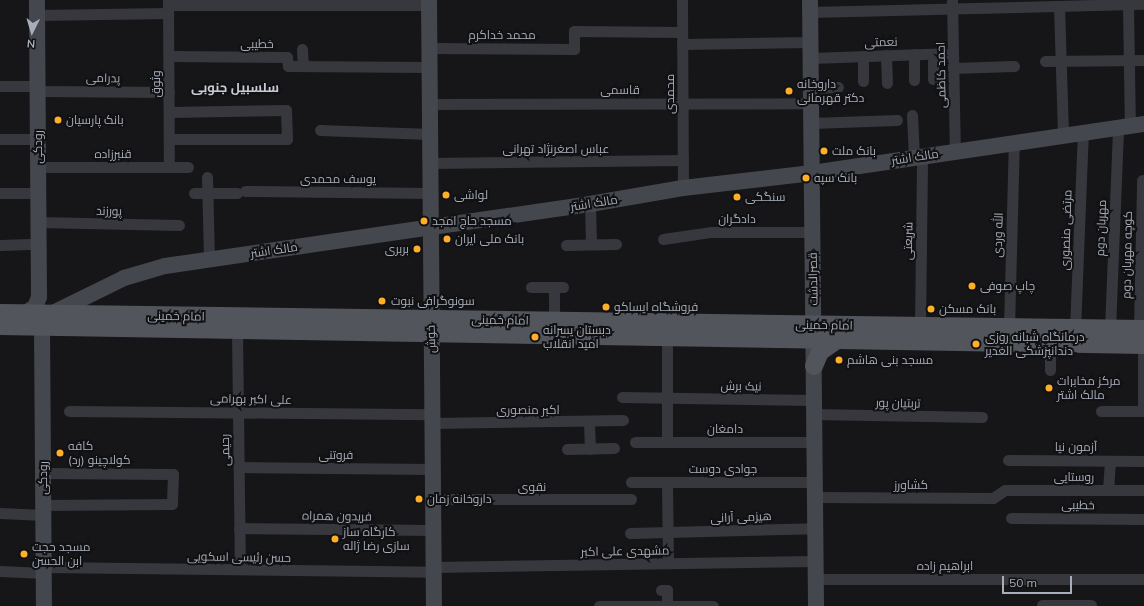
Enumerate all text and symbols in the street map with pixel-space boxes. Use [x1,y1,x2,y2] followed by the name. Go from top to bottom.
[12,12,52,52] north arrow
[468,28,536,42] street label: محمد خداکرم
[864,34,898,50] street label: نعمتی
[26,37,36,51] text: N
[240,37,274,51] street label: خطیبی
[933,42,949,108] street label: احمد کاظمی
[149,70,163,98] street label: وثوق
[86,71,120,85] street label: پدرامی
[663,74,677,114] street label: محمدی
[797,77,864,105] place label: داروخانه دکتر قهرمانی
[191,79,279,95] district label: سلسبیل جنوبی
[600,83,640,97] street label: قاسمی
[784,86,794,96] marker: داروخانه دکتر قهرمانی
[66,113,124,127] place label: بانک پارسیان
[53,115,63,125] marker: بانک پارسیان
[31,130,45,164] street label: رودکی
[503,142,609,156] street label: عباس اصغرنژاد تهرانی
[832,144,876,158] place label: بانک ملت
[819,146,829,156] marker: بانک ملت
[890,146,940,168] street label: مالک اشتر
[94,147,132,161] street label: قنبرزاده
[814,171,857,185] place label: بانک سپه
[300,172,376,186] street label: یوسف محمدی
[801,173,811,183] marker: بانک سپه
[454,188,488,202] place label: لواشی
[1057,189,1075,271] street label: مرتضی منصوری
[441,190,451,200] marker: لواشی
[745,190,785,204] place label: سنگکی
[569,192,619,214] street label: مالک اشتر
[732,192,742,202] marker: سنگکی
[1093,199,1109,257] street label: مهربان دوم
[96,204,122,218] street label: پورزند
[1119,211,1135,299] street label: کوچه مهربان دوم
[718,212,756,226] street label: دادگران
[990,212,1006,258] street label: الله وردی
[432,214,512,228] place label: مسجد حاج امجد
[419,216,429,226] marker: مسجد حاج امجد
[900,222,916,260] street label: شریعتی
[455,232,524,246] place label: بانک ملی ایران
[442,234,452,244] marker: بانک ملی ایران
[249,240,299,260] street label: مالک اشتر
[385,242,409,256] place label: بربری
[412,244,422,254] marker: بربری
[805,252,821,306] street label: قصرالدشت
[980,279,1035,293] place label: چاپ صوفی
[967,281,977,291] marker: چاپ صوفی
[391,294,475,308] place label: سونوگرافی نبوت
[376,295,388,307] marker: سونوگرافی نبوت
[614,300,698,314] place label: فروشگاه ایساکو
[601,302,611,312] marker: فروشگاه ایساکو
[939,302,996,316] place label: بانک مسکن
[926,304,936,314] marker: بانک مسکن
[147,308,205,324] street label: امام خمینی
[471,312,529,328] street label: امام خمینی
[795,317,853,333] street label: امام خمینی
[543,323,611,351] place label: دبستان پسرانه امید انقلاب
[423,325,439,353] street label: خوش
[985,330,1084,358] place label: درمانگاه شبانه روزی دندانپزشکی الغدیر
[530,332,540,342] marker: دبستان پسرانه امید انقلاب
[970,338,982,350] marker: درمانگاه شبانه روزی دندانپزشکی الغدیر
[847,353,933,367] place label: مسجد بنی هاشم
[834,355,844,365] marker: مسجد بنی هاشم
[1057,374,1121,402] place label: مرکز مخابرات مالک اشتر
[720,378,762,394] street label: نیک برش
[1044,383,1054,393] marker: مرکز مخابرات مالک اشتر
[210,391,292,407] street label: علی اکبر بهرامی
[875,395,921,411] street label: تربتیان پور
[496,403,560,417] street label: اکبر منصوری
[707,422,743,436] street label: دامغان
[218,434,232,466] street label: رحیمی
[68,439,131,467] place label: کافه کولاچینو (رد)
[1055,440,1097,454] street label: آزمون نیا
[55,448,65,458] marker: کافه کولاچینو (رد)
[319,448,353,462] street label: فروتنی
[36,461,50,495] street label: رودکی
[689,462,757,476] street label: جوادی دوست
[1054,470,1094,484] street label: روستایی
[894,478,928,492] street label: کشاورز
[518,480,546,494] street label: نقوی
[427,492,492,506] place label: داروخانه زمان
[414,494,424,504] marker: داروخانه زمان
[1061,498,1095,512] street label: خطیبی
[302,508,372,524] street label: فریدون همراه
[710,509,772,525] street label: هیزمی آرانی
[343,525,410,553] place label: کارگاه ساز سازی رضا ژاله
[330,534,340,544] marker: کارگاه ساز سازی رضا ژاله
[32,540,91,568] place label: مسجد حجت ابن الحسن
[581,543,669,559] street label: مشهدی علی اکبر
[19,549,29,559] marker: مسجد حجت ابن الحسن
[187,549,291,565] street label: حسن رئیسی اسکویی
[917,559,973,573] street label: ابراهیم زاده
[1004,568,1074,594] scale bar
[1009,575,1037,590] text: 50 m

